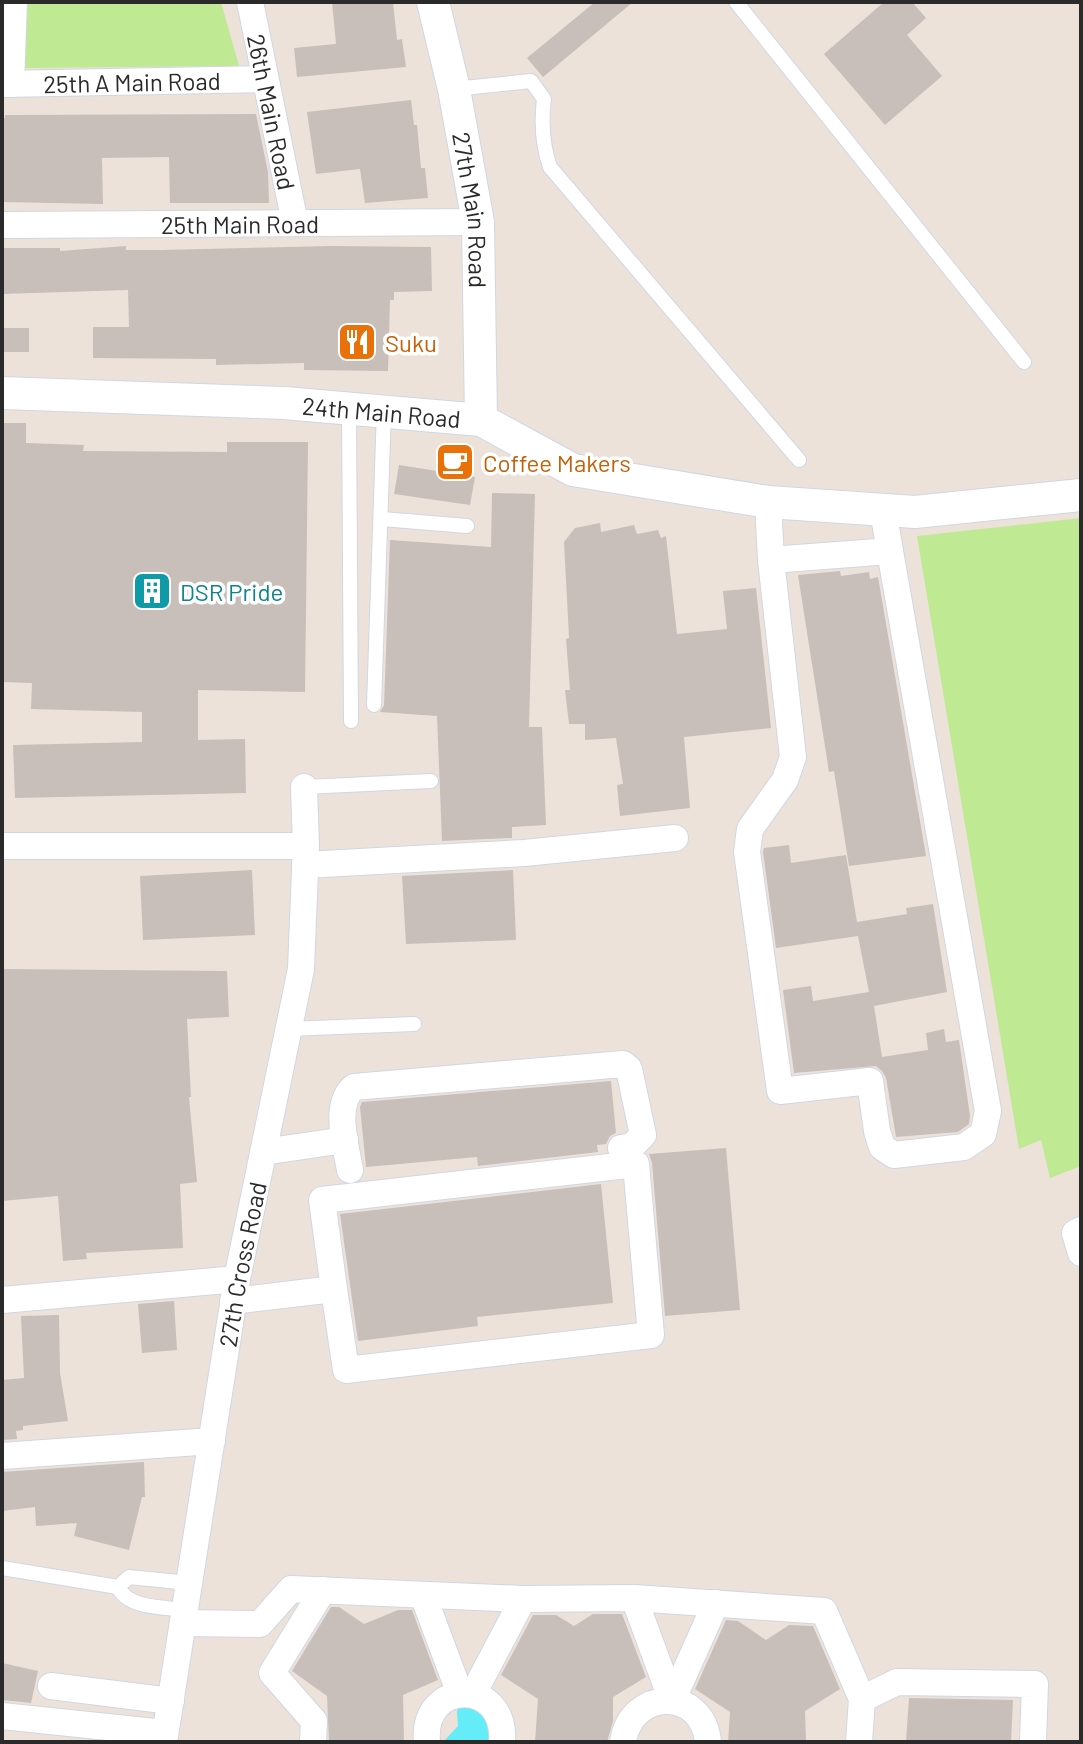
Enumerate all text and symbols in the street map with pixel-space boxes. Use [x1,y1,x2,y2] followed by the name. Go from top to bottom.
[242,31,302,192] street label: 26th Main Road
[43,65,221,98] street label: 25th A Main Road
[448,130,493,288] street label: 27th Main Road
[161,209,319,238] street label: 25th Main Road
[336,321,378,363] restaurant icon: Suku
[385,328,437,357] place label: Suku
[301,390,462,433] street label: 24th Main Road
[434,441,476,483] cafe icon: Coffee Makers
[483,448,631,477] place label: Coffee Makers
[131,570,173,612] building icon: DSR Pride
[180,577,283,606] place label: DSR Pride
[212,1179,271,1349] street label: 27th Cross Road

